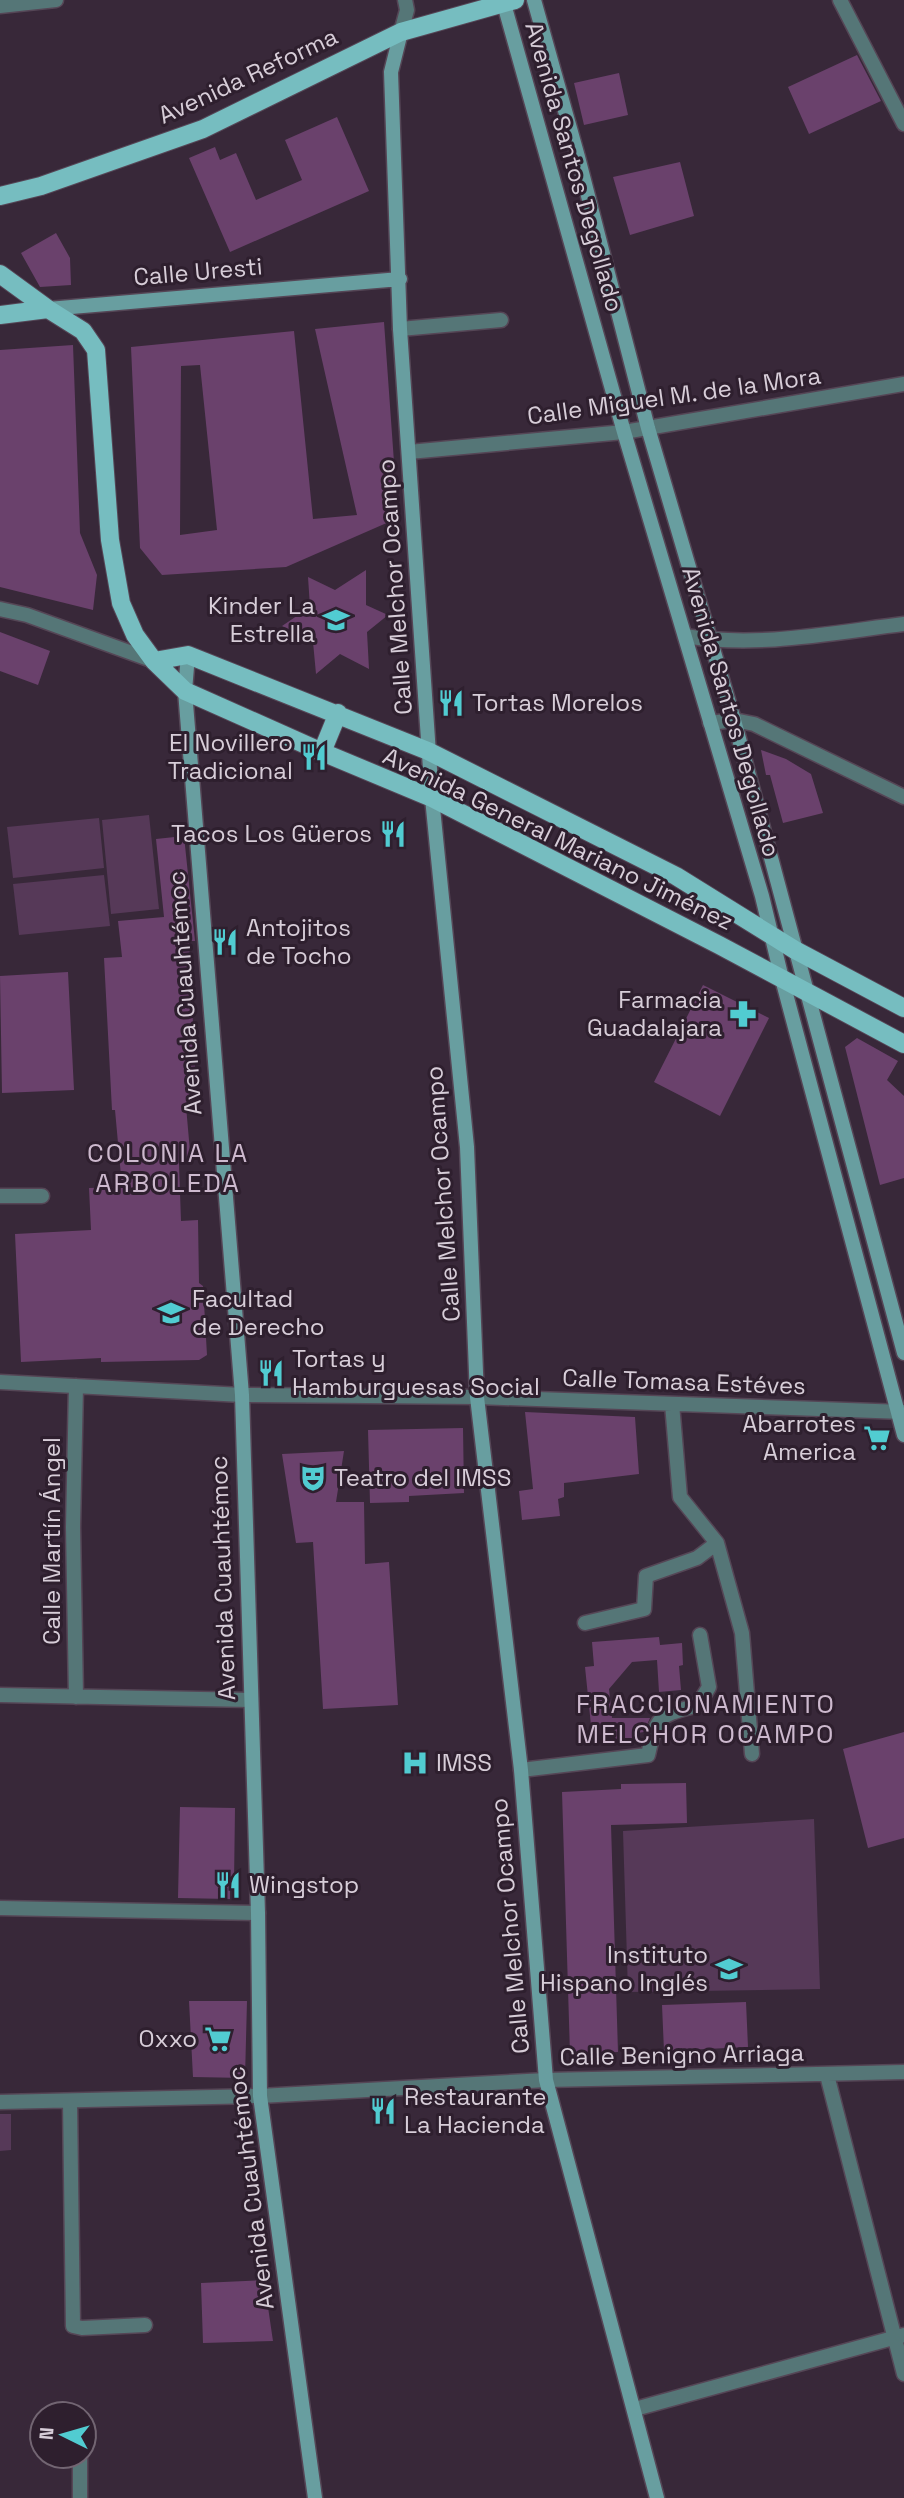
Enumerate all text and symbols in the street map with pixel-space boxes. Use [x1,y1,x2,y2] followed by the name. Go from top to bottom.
[518,18,631,316] street label: Avenida Santos Degollado
[153,20,343,131] street label: Avenida Reforma
[132,250,264,293] street label: Calle Uresti
[525,360,823,431] street label: Calle Miguel M. de la Mora
[370,458,419,716] street label: Calle Melchor Ocampo
[675,563,788,861] street label: Avenida Santos Degollado
[208,590,315,649] place label: Kinder La Estrella
[321,605,351,635] school or university icon: Kinder La Estrella
[472,687,643,718] place label: Tortas Morelos
[436,688,466,718] restaurant icon: Tortas Morelos
[168,727,293,786] place label: El Novillero Tradicional
[378,740,738,937] street label: Avenida General Mariano Jiménez
[299,742,329,772] restaurant icon: El Novillero Tradicional
[171,818,372,849] place label: Tacos Los Güeros
[378,819,408,849] restaurant icon: Tacos Los Güeros
[161,870,208,1116] street label: Avenida Cuauhtémoc
[246,912,352,971] place label: Antojitos de Tocho
[210,927,240,957] restaurant icon: Antojitos de Tocho
[587,984,722,1043] place label: Farmacia Guadalajara
[728,999,758,1029] pharmacy icon: Farmacia Guadalajara
[418,1065,467,1323] street label: Calle Melchor Ocampo
[87,1136,249,1200] district label: COLONIA LA ARBOLEDA
[192,1283,325,1342] place label: Facultad de Derecho
[156,1298,186,1328] school or university icon: Facultad de Derecho
[292,1343,540,1402] place label: Tortas y Hamburguesas Social
[256,1358,286,1388] restaurant icon: Tortas y Hamburguesas Social
[562,1362,806,1401] street label: Calle Tomasa Estéves
[742,1408,856,1467] place label: Abarrotes America
[862,1423,892,1453] supermarket icon: Abarrotes America
[36,1437,67,1645] street label: Calle Martín Ángel
[203,1455,242,1701] street label: Avenida Cuauhtémoc
[334,1462,511,1493] place label: Teatro del IMSS
[298,1463,328,1493] theatre icon: Teatro del IMSS
[576,1687,836,1751] district label: FRACCIONAMIENTO MELCHOR OCAMPO
[436,1747,492,1778] place label: IMSS
[400,1748,430,1778] hospital icon: IMSS
[483,1797,536,2055] street label: Calle Melchor Ocampo
[249,1869,359,1900] place label: Wingstop
[213,1870,243,1900] restaurant icon: Wingstop
[540,1939,708,1998] place label: Instituto Hispano Inglés
[714,1954,744,1984] school or university icon: Instituto Hispano Inglés
[138,2023,197,2054] place label: Oxxo
[203,2024,233,2054] supermarket icon: Oxxo
[559,2037,805,2072] street label: Calle Benigno Arriaga
[220,2065,281,2311] street label: Avenida Cuauhtémoc
[404,2081,547,2140] place label: Restaurante La Hacienda
[368,2096,398,2126] restaurant icon: Restaurante La Hacienda
[28,2400,98,2470] north arrow
[34,2426,60,2441] text: N

